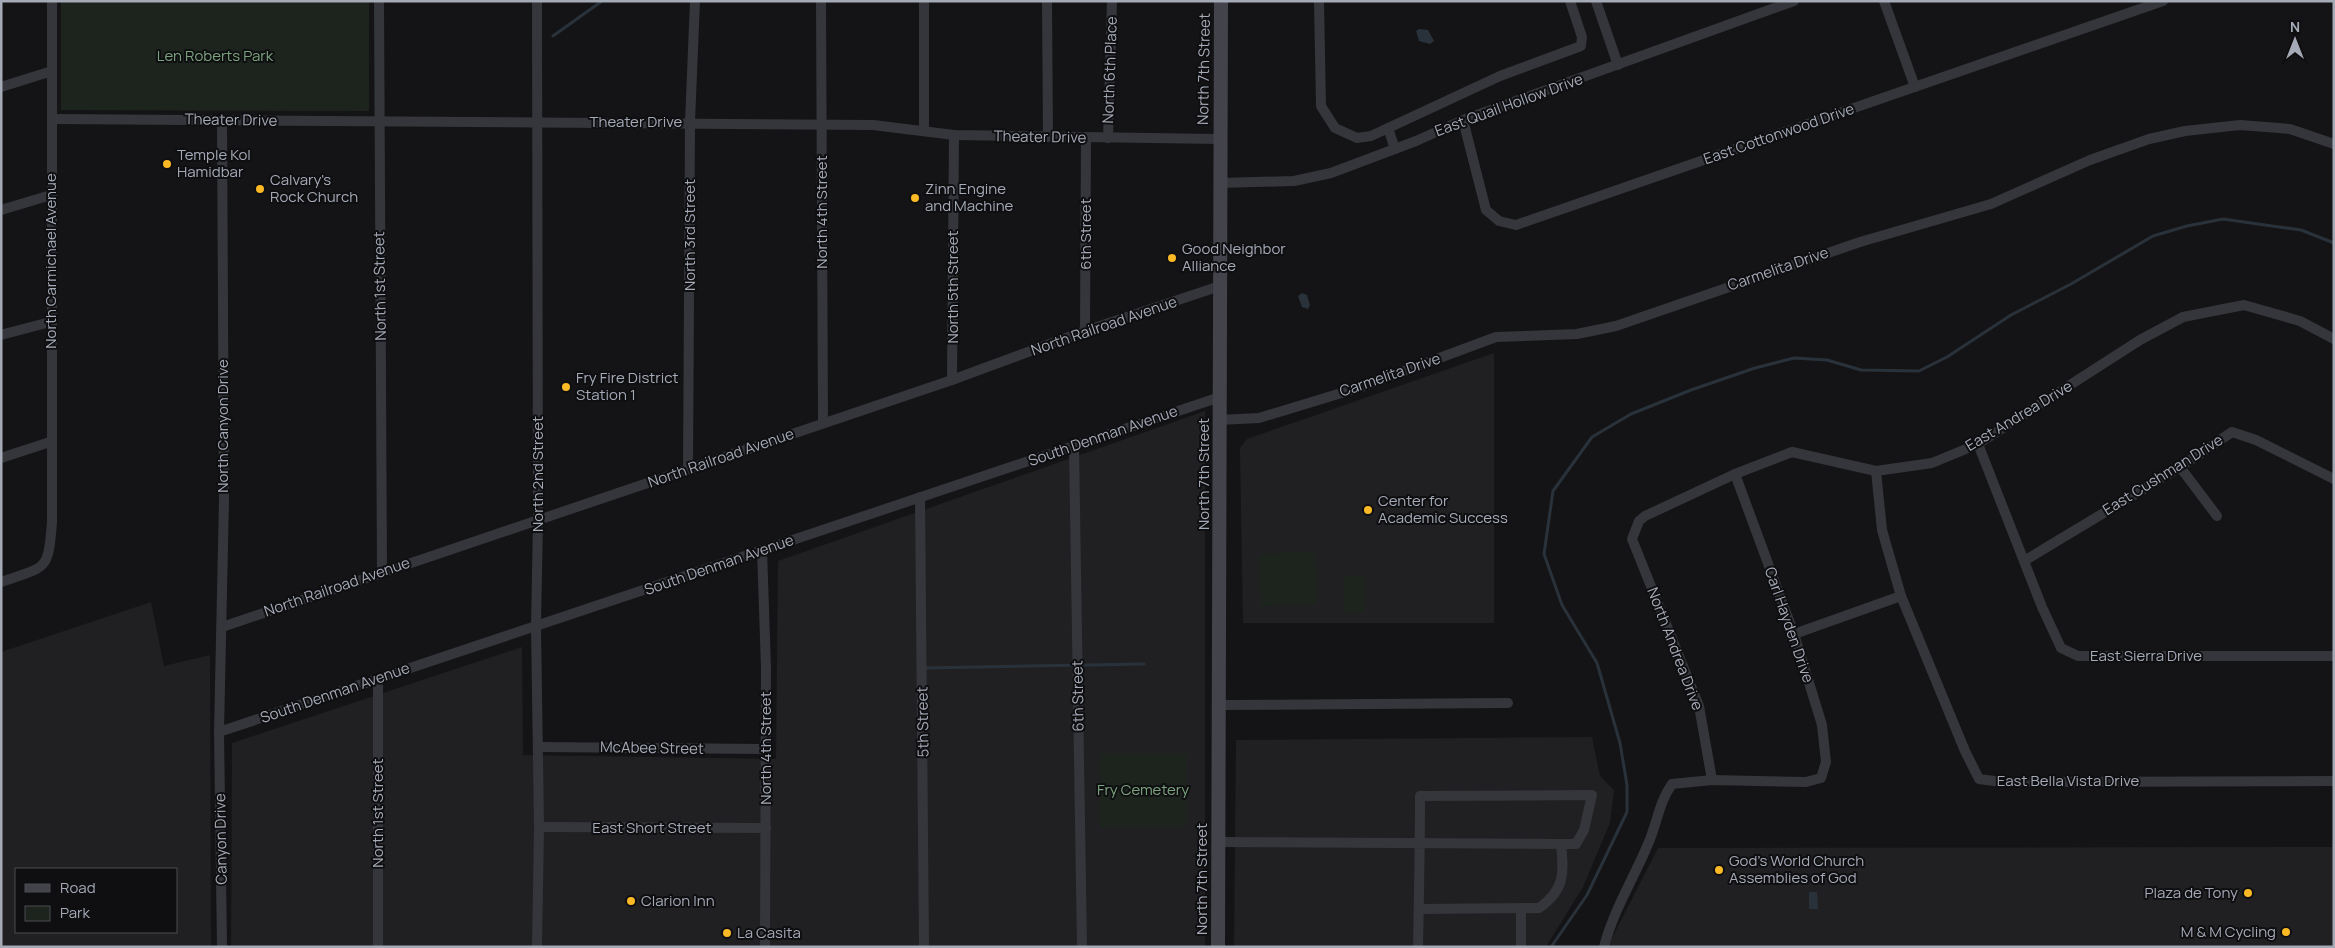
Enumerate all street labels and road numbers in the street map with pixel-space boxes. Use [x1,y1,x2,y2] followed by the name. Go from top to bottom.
[1192,13,1215,125] street label: North 7th Street
[1097,16,1122,124] street label: North 6th Place
[1432,68,1586,141] street label: East Quail Hollow Drive
[1701,98,1857,169] street label: East Cottonwood Drive
[184,108,278,131] street label: Theater Drive
[590,111,683,132] street label: Theater Drive
[993,125,1087,148] street label: Theater Drive
[811,155,832,269] street label: North 4th Street
[40,173,61,349] street label: North Carmichael Avenue
[679,179,700,291] street label: North 3rd Street
[1075,198,1096,270] street label: 6th Street
[942,230,963,344] street label: North 5th Street
[368,231,391,341] street label: North 1st Street
[1725,241,1831,296] street label: Carmelita Drive
[1028,291,1180,360] street label: North Railroad Avenue
[1337,347,1443,402] street label: Carmelita Drive
[212,359,233,493] street label: North Canyon Drive
[1961,375,2076,456] street label: East Andrea Drive
[1025,400,1181,471] street label: South Denman Avenue
[527,416,548,532] street label: North 2nd Street
[1193,418,1214,530] street label: North 7th Street
[645,423,797,492] street label: North Railroad Avenue
[2099,429,2227,520] street label: East Cushman Drive
[641,529,797,600] street label: South Denman Avenue
[261,552,413,621] street label: North Railroad Avenue
[1760,564,1819,686] street label: Carl Hayden Drive
[1642,584,1709,713] street label: North Andrea Drive
[2090,645,2202,666] street label: East Sierra Drive
[257,657,413,728] street label: South Denman Avenue
[1066,660,1089,732] street label: 6th Street
[911,687,934,758] street label: 5th Street
[755,691,776,805] street label: North 4th Street
[600,736,704,759] street label: McAbee Street
[367,758,388,868] street label: North 1st Street
[1997,770,2140,791] street label: East Bella Vista Drive
[209,793,232,885] street label: Canyon Drive
[592,817,712,838] street label: East Short Street
[1191,823,1212,935] street label: North 7th Street

